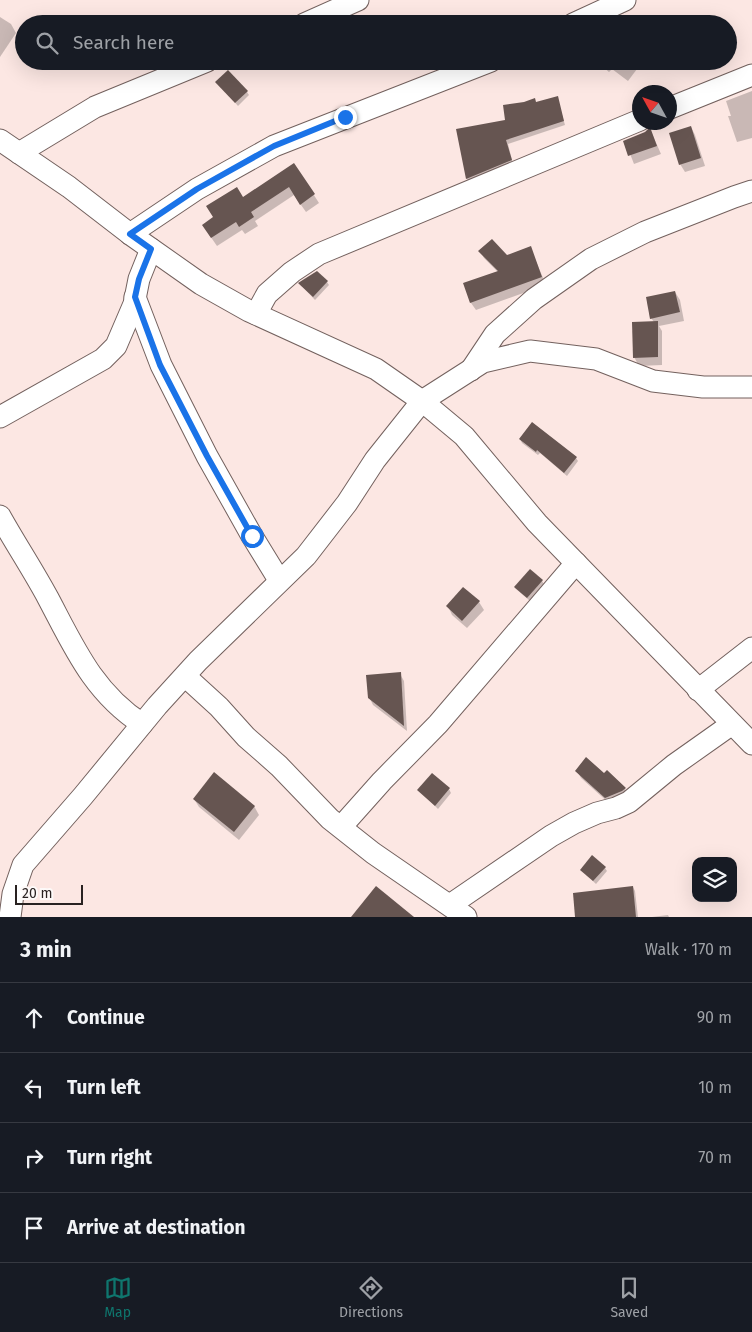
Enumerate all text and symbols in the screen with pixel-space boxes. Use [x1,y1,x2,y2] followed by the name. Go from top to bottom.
[15,15,737,70] search box
[33,29,61,57] icon: search
[73,31,174,54] text: Search here
[632,85,677,130] north arrow
[334,106,357,129] route end
[241,525,264,548] route start
[692,857,737,902] map controls
[692,857,737,902] button: layers
[15,882,82,905] scale bar
[22,885,52,902] text: 20 m
[20,937,72,963] text: 3 min
[645,940,732,959] text: Walk · 170 m
[20,1004,48,1032] icon: ahead
[67,1006,145,1029] text: Continue
[697,1008,732,1027] text: 90 m
[20,1074,48,1102] icon: left
[67,1076,141,1099] text: Turn left
[698,1078,732,1097] text: 10 m
[20,1144,48,1172] icon: right
[67,1146,152,1169] text: Turn right
[698,1148,732,1167] text: 70 m
[20,1214,48,1242] icon: arrive
[67,1216,246,1239] text: Arrive at destination
[104,1274,132,1321] tab: Map
[339,1274,403,1321] tab: Directions
[610,1274,648,1321] tab: Saved

